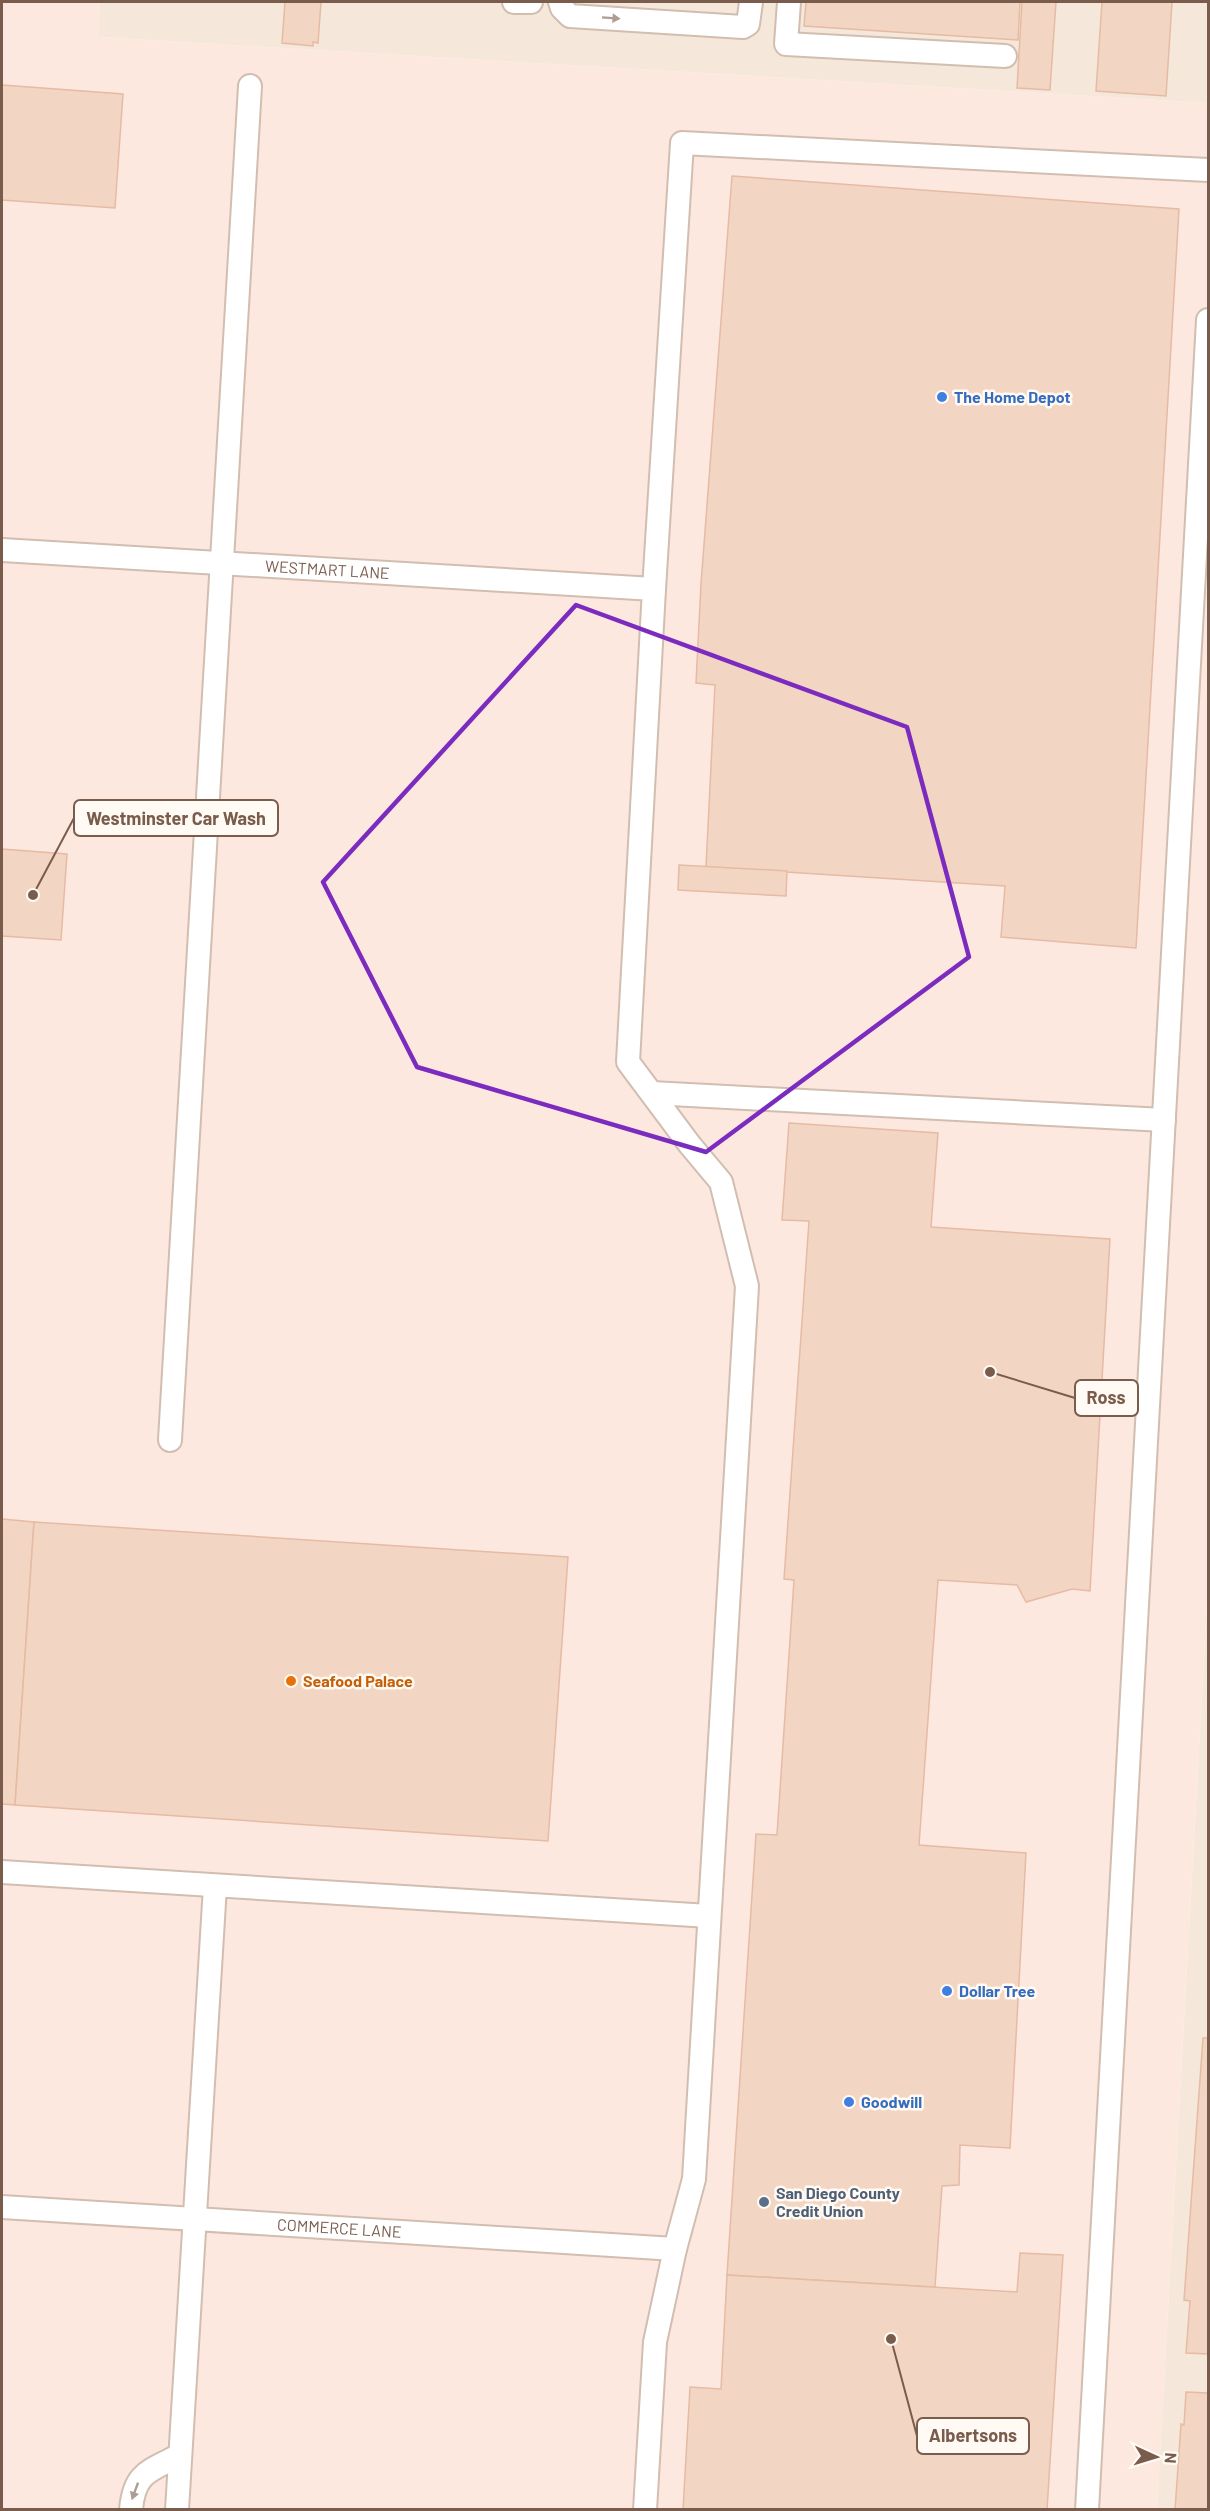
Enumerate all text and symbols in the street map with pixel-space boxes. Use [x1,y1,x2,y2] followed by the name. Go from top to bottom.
[601,13,620,23] one-way arrow
[954,387,1071,406] place label: The Home Depot
[935,390,949,404] marker: The Home Depot
[265,556,390,582] street label: WESTMART LANE
[74,800,278,836] callout: Westminster Car Wash
[86,807,266,829] text: Westminster Car Wash
[1075,1380,1138,1416] callout: Ross
[1087,1386,1125,1408] text: Ross
[303,1671,413,1690] place label: Seafood Palace
[284,1674,298,1688] marker: Seafood Palace
[959,1981,1035,2000] place label: Dollar Tree
[940,1984,954,1998] marker: Dollar Tree
[861,2092,922,2111] place label: Goodwill
[842,2095,856,2109] marker: Goodwill
[776,2183,900,2220] place label: San Diego County Credit Union
[757,2195,771,2209] marker: San Diego County Credit Union
[277,2214,402,2241] street label: COMMERCE LANE
[917,2418,1029,2454] callout: Albertsons
[929,2424,1017,2446] text: Albertsons
[1126,2427,1186,2487] north arrow
[1162,2452,1181,2464] text: N
[130,2483,139,2501] one-way arrow

